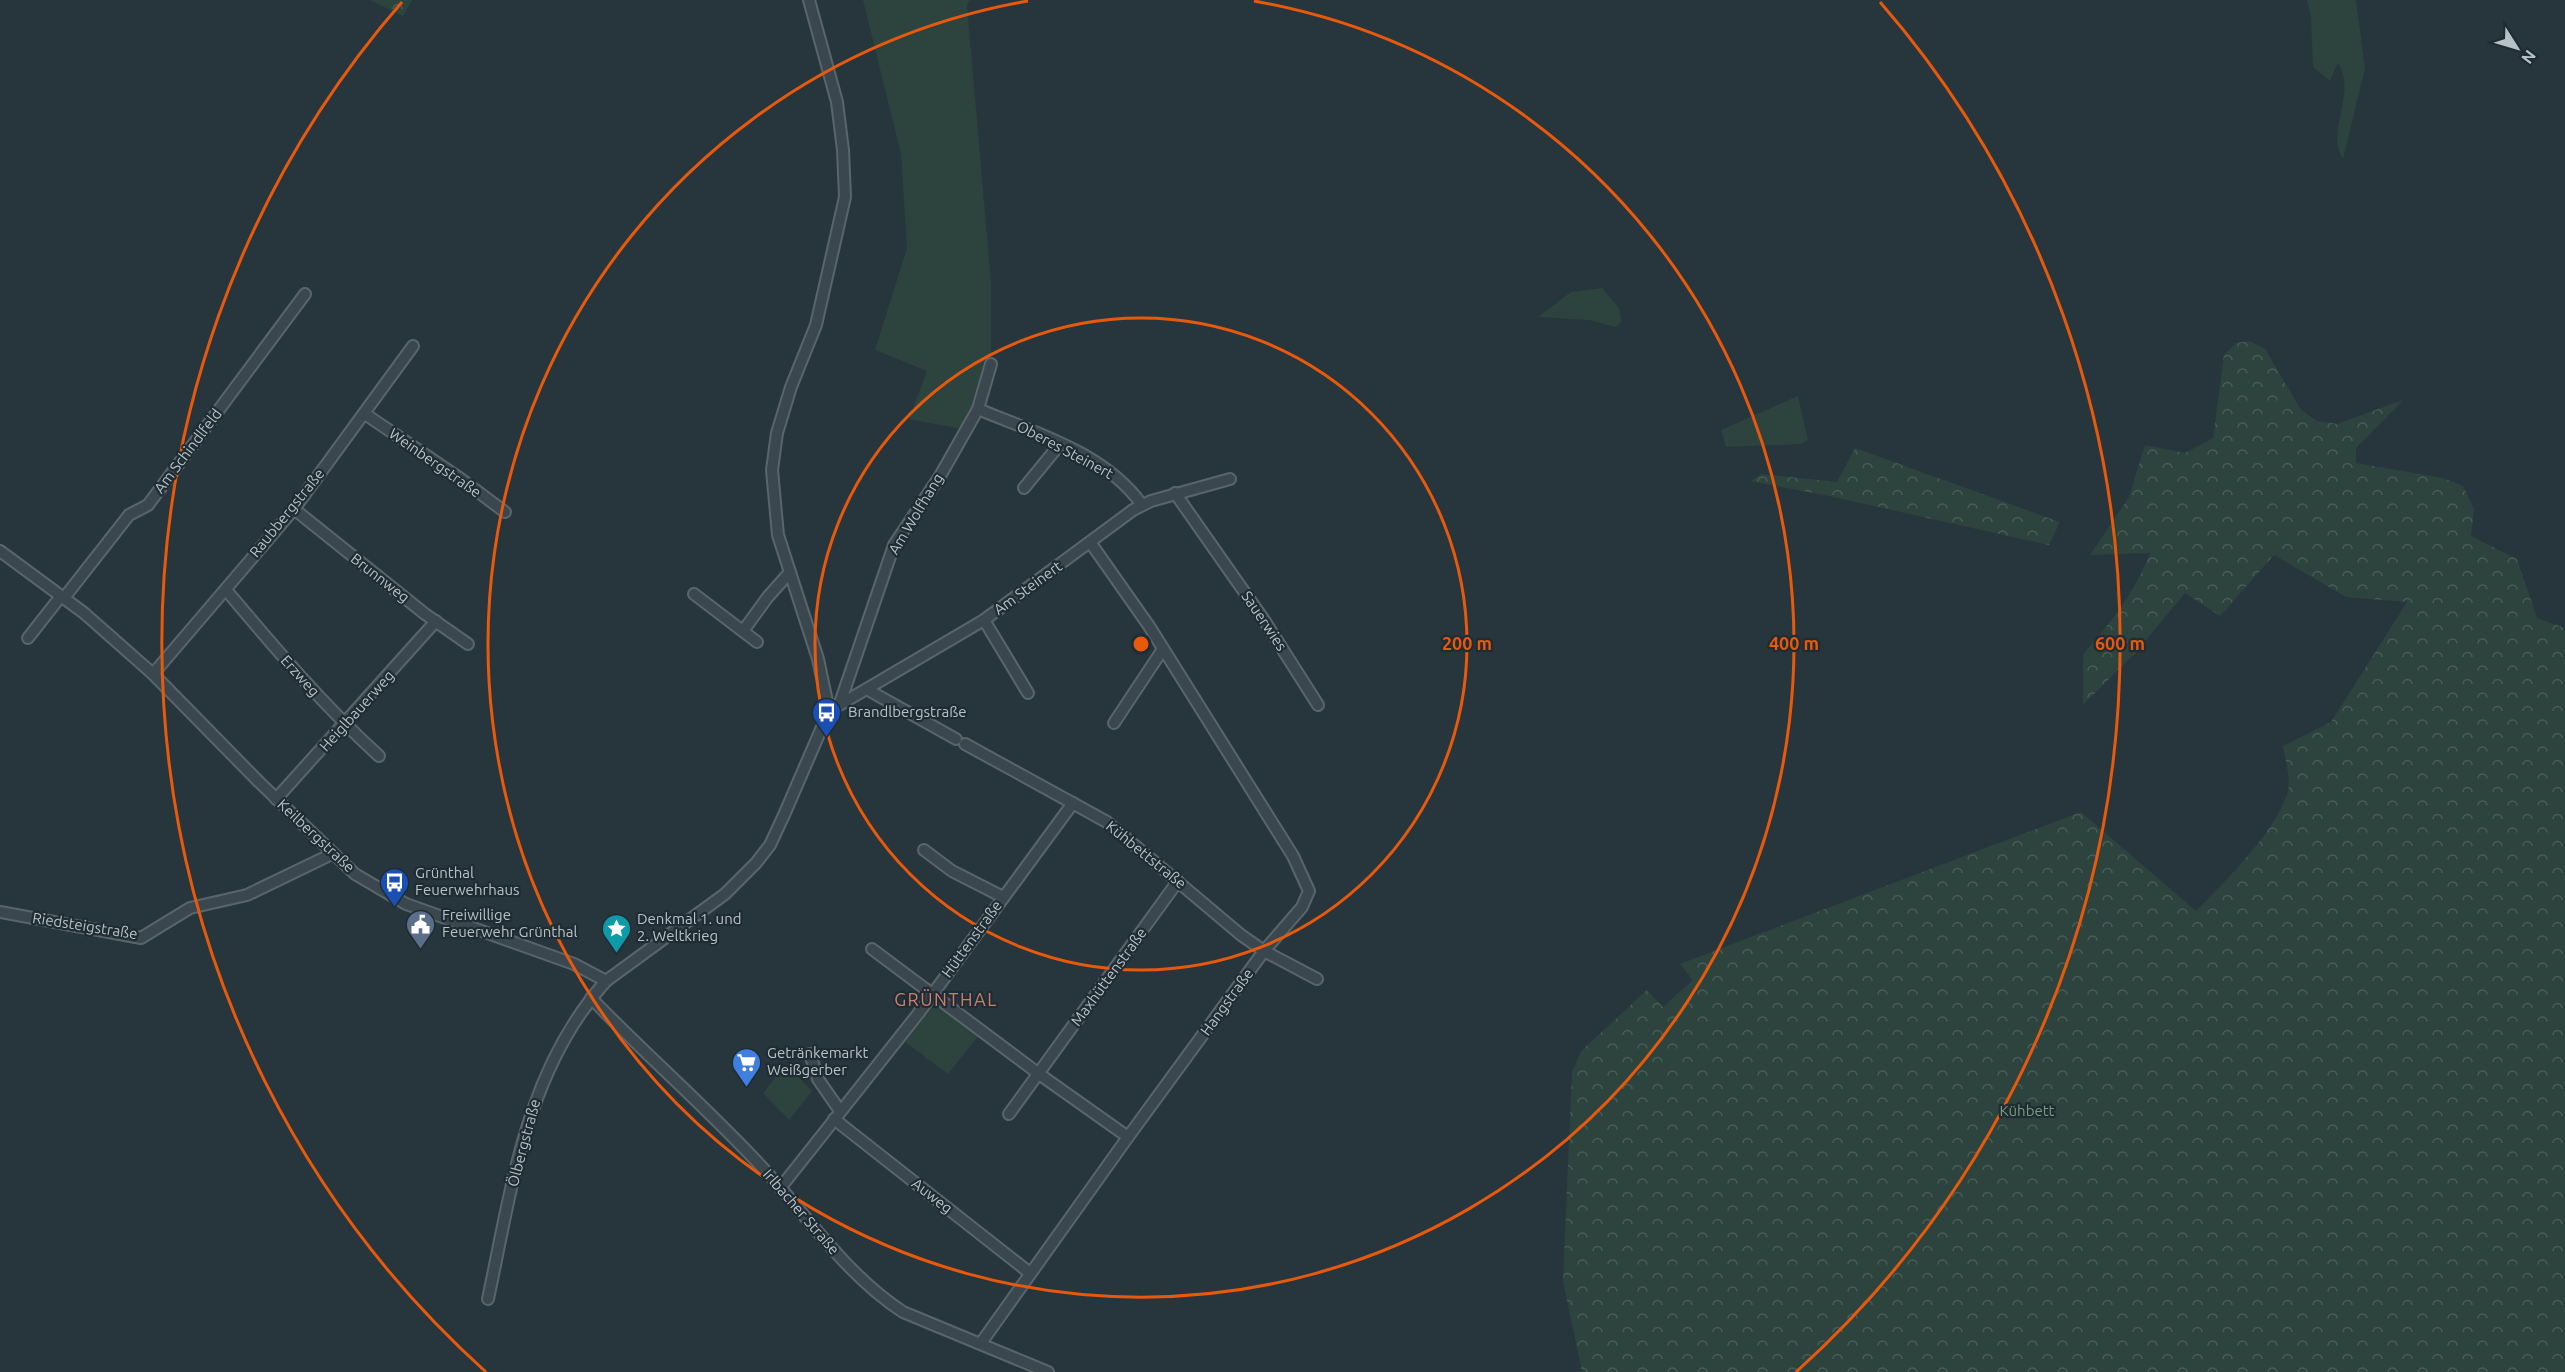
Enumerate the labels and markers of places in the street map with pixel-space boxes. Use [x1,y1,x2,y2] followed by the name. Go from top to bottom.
[1131,634,1151,654] centre of rings
[811,696,843,738] bus stop icon: Brandlbergstraße
[848,703,967,720] place label: Brandlbergstraße
[415,864,520,898] place label: Grünthal Feuerwehrhaus
[378,866,410,908] bus stop icon: Grünthal Feuerwehrhaus
[442,906,578,940] place label: Freiwillige Feuerwehr Grünthal
[405,908,437,950] public building icon: Freiwillige Feuerwehr Grünthal
[637,910,742,944] place label: Denkmal 1. und 2. Weltkrieg
[600,912,632,954] place icon: Denkmal 1. und 2. Weltkrieg
[767,1044,869,1078] place label: Getränkemarkt Weißgerber
[730,1046,762,1088] supermarket icon: Getränkemarkt Weißgerber

